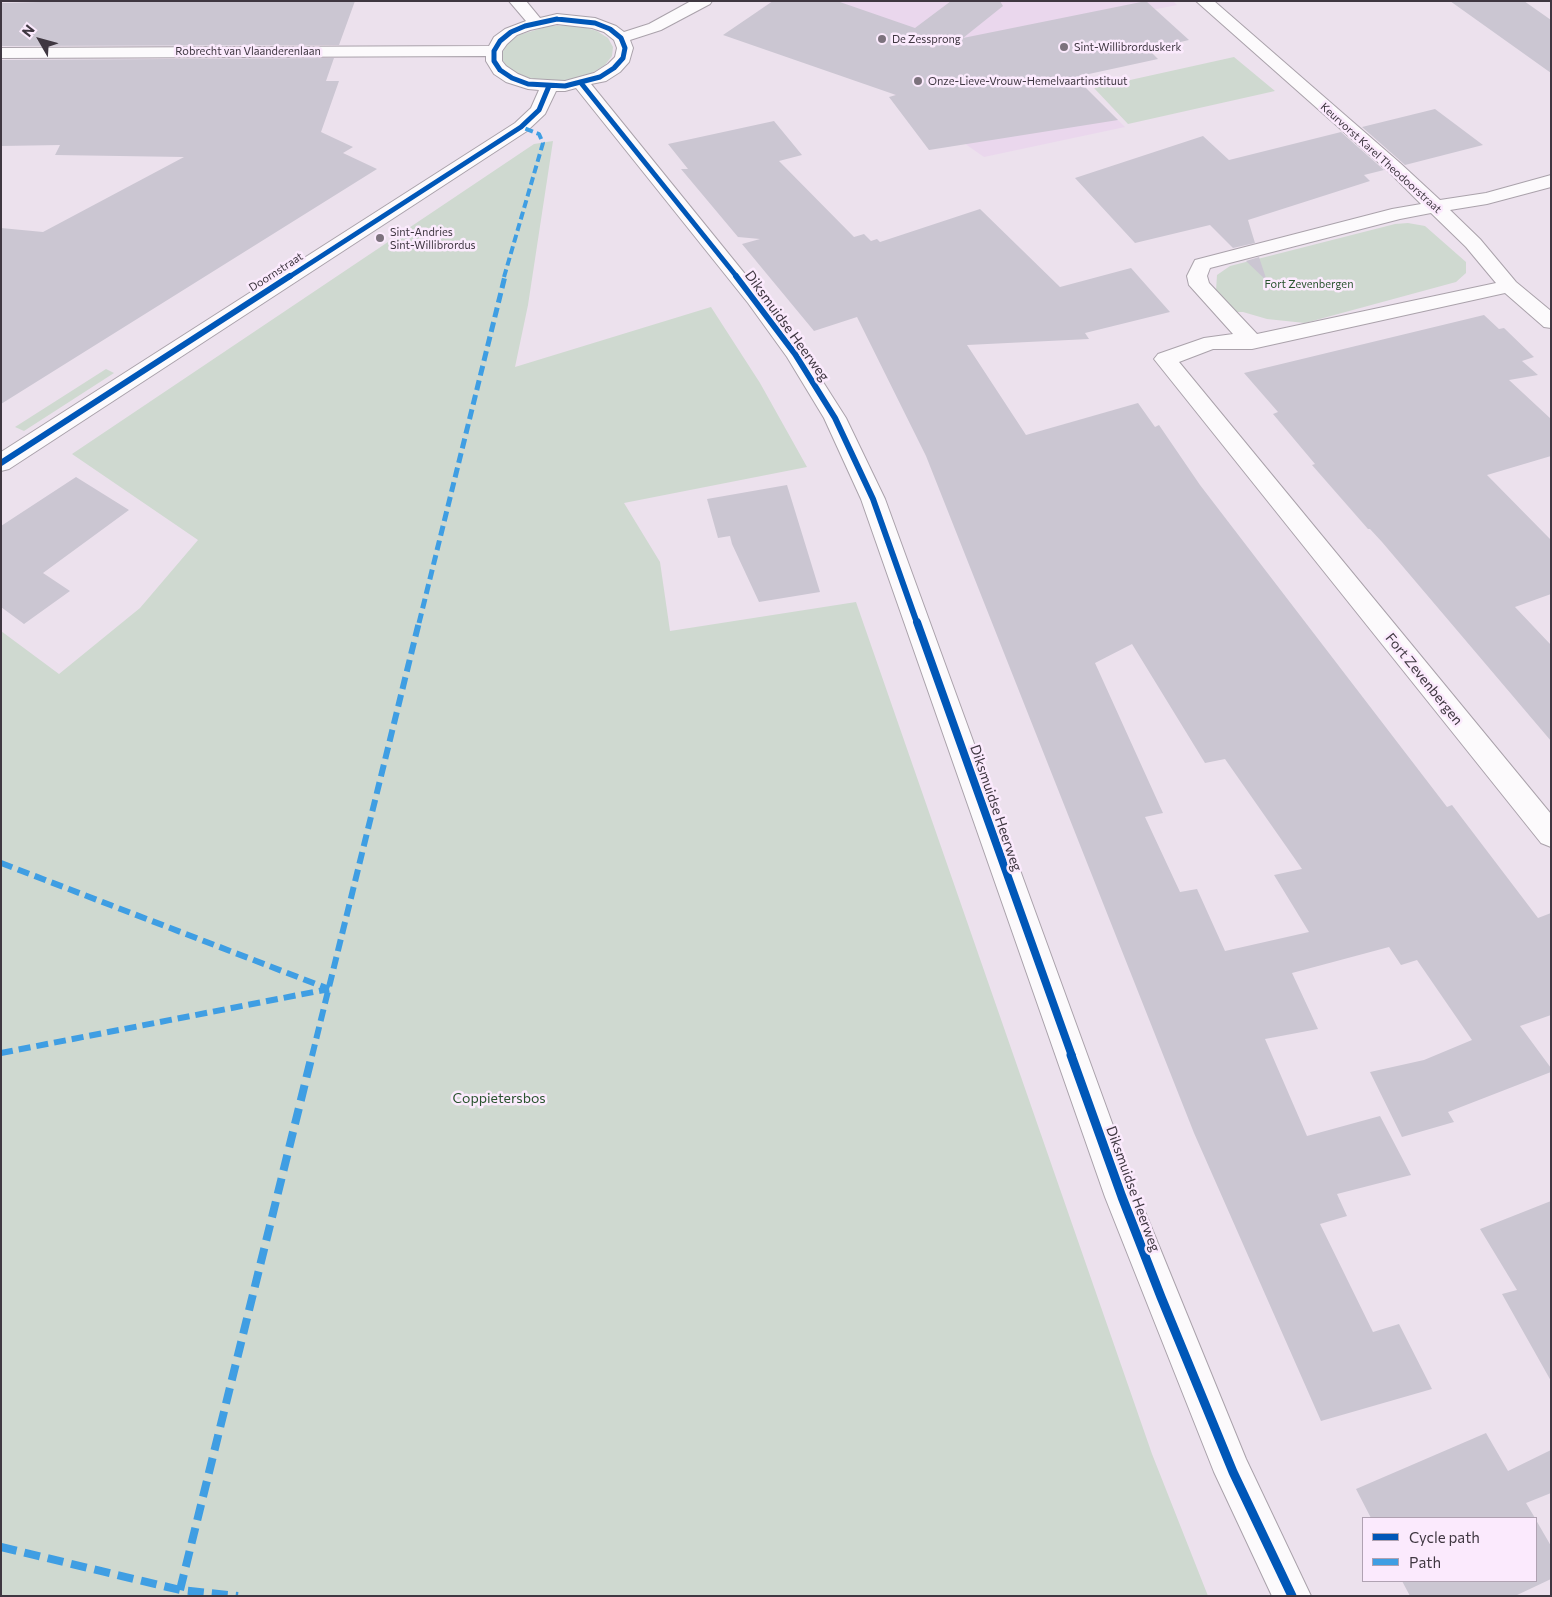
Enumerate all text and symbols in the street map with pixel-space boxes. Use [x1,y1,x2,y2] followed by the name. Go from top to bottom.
[15,15,65,65] north arrow
[18,21,38,40] text: N
[892,32,961,46] place label: De Zessprong
[876,33,888,45] marker: De Zessprong
[1074,40,1181,54] place label: Sint-Willibrorduskerk
[1058,41,1070,53] marker: Sint-Willibrorduskerk
[175,44,321,58] street label: Robrecht van Vlaanderenlaan
[928,74,1128,88] place label: Onze-Lieve-Vrouw-Hemelvaartinstituut
[912,75,924,87] marker: Onze-Lieve-Vrouw-Hemelvaartinstituut
[1318,100,1444,216] street label: Keurvorst Karel Theodoorstraat
[390,225,476,251] place label: Sint-Andries Sint-Willibrordus
[374,232,386,244] marker: Sint-Andries Sint-Willibrordus
[247,250,305,294] street label: Doornstraat
[741,267,833,385] street label: Diksmuidse Heerweg
[1265,277,1353,291] park label: Fort Zevenbergen
[1382,630,1466,728] street label: Fort Zevenbergen
[966,742,1026,874] street label: Diksmuidse Heerweg
[452,1090,546,1106] park label: Coppietersbos
[1102,1124,1164,1254] street label: Diksmuidse Heerweg
[1362,1517,1537,1582] legend
[1409,1528,1480,1546] text: Cycle path
[1409,1553,1441,1571] text: Path

